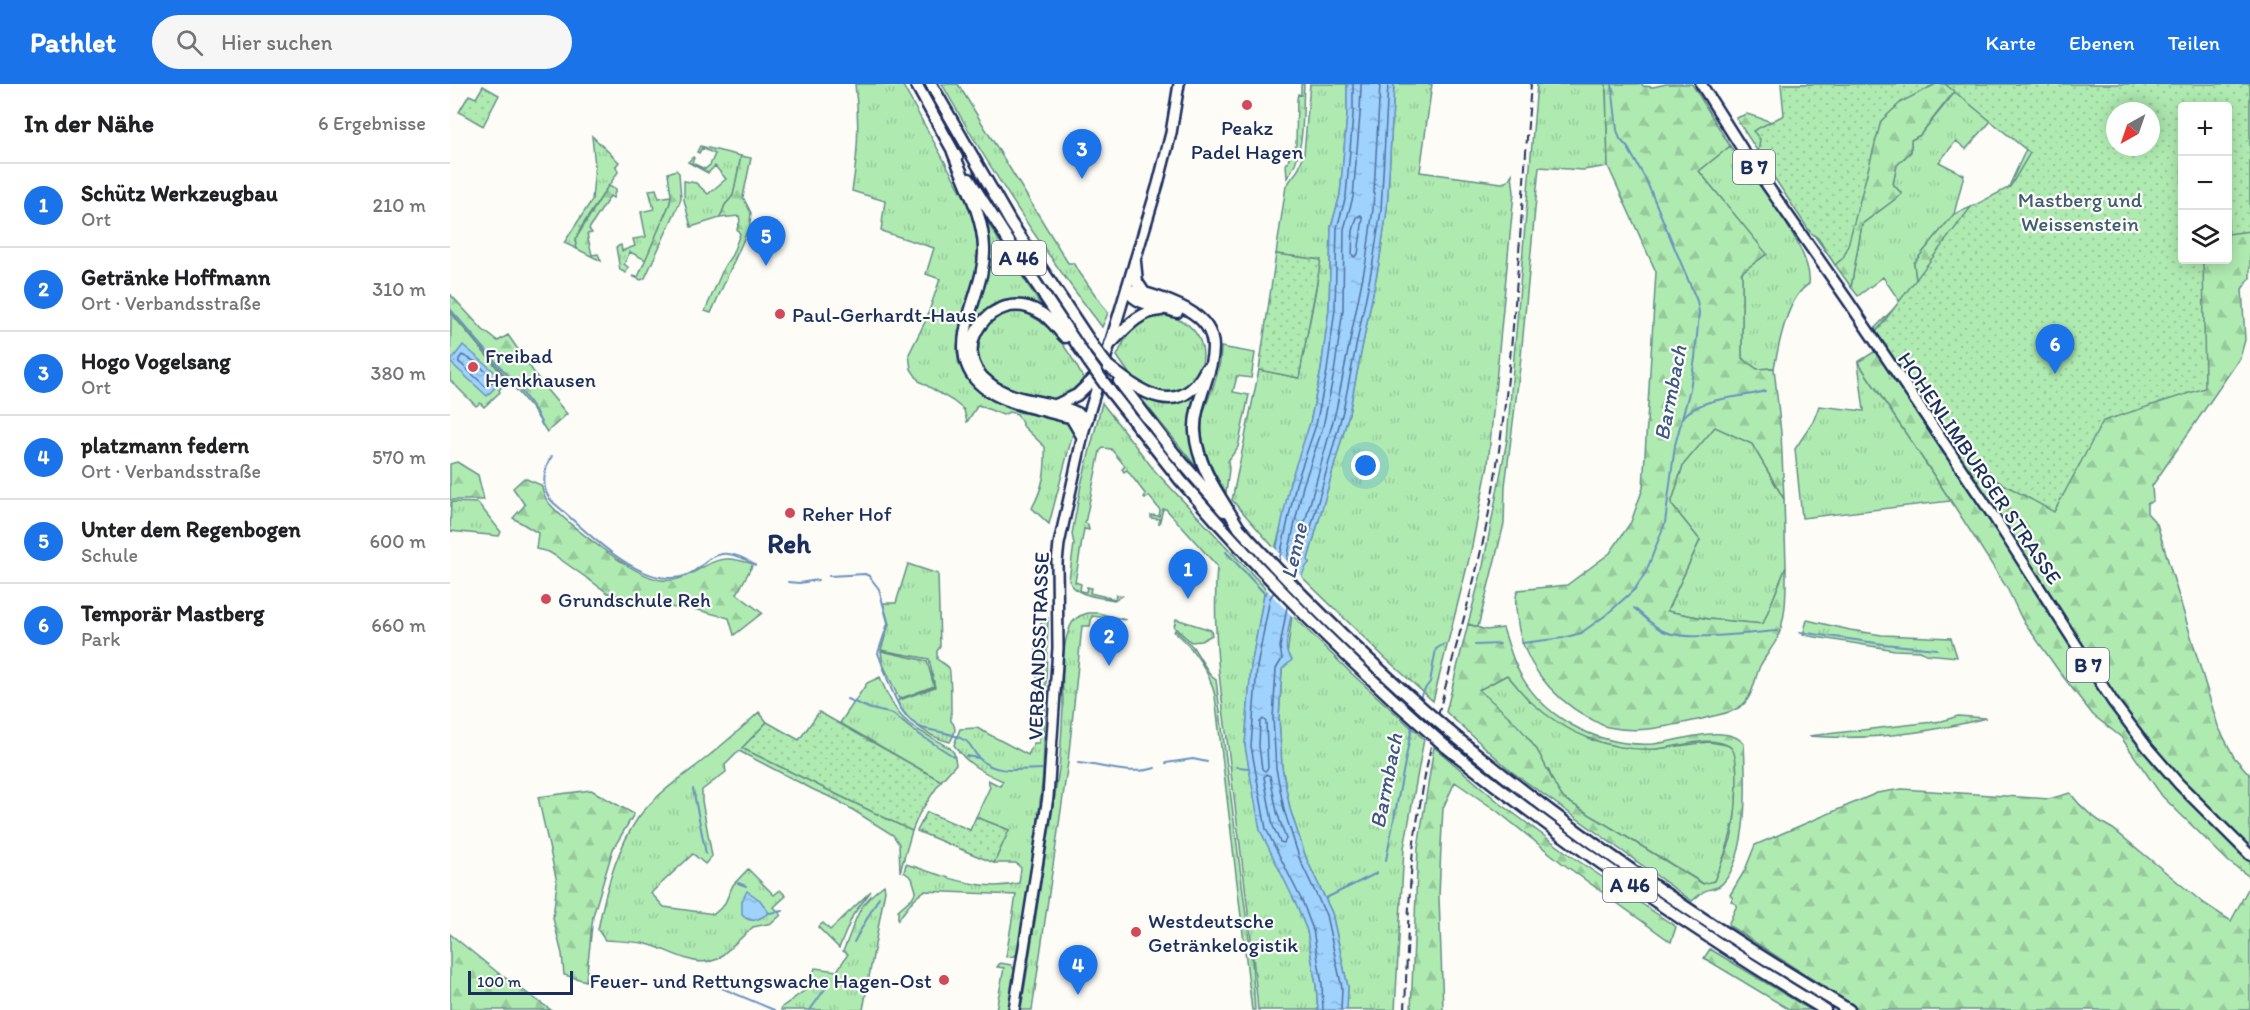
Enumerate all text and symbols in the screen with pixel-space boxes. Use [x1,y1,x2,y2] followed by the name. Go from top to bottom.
[152,15,572,69] search box
[30,25,116,59] text: Pathlet
[173,26,206,59] icon: search
[221,29,333,56] text: Hier suchen
[1986,30,2036,55] text: Karte
[2069,30,2135,55] text: Ebenen
[2168,30,2220,55] text: Teilen
[1240,98,1254,112] marker: Peakz Padel Hagen
[2106,102,2160,156] north arrow
[2178,102,2232,264] map controls
[2178,102,2232,156] button: +
[24,107,154,139] text: In der Nähe
[318,111,426,135] text: 6 Ergebnisse
[1191,115,1303,164] place label: Peakz Padel Hagen
[1062,130,1102,179] pin: 3
[1733,150,1775,184] road number: B 7
[2178,156,2232,210] button: −
[81,180,278,207] text: Schütz Werkzeugbau
[2018,187,2143,236] park label: Mastberg und Weissenstein
[39,193,48,217] text: 1
[373,193,426,217] text: 210 m
[81,207,111,231] text: Ort
[2178,210,2232,264] button: layers
[746,216,786,266] pin: 5
[992,241,1046,275] road number: A 46
[81,264,270,291] text: Getränke Hoffmann
[38,277,49,301] text: 2
[372,277,426,301] text: 310 m
[81,291,261,315] text: Ort · Verbandsstraße
[792,302,977,327] place label: Paul-Gerhardt-Haus
[773,307,787,321] marker: Paul-Gerhardt-Haus
[2036,324,2074,374] pin: 6
[485,343,596,392] place label: Freibad Henkhausen
[1648,343,1693,443] water label: Barmbach
[1893,347,2067,589] street label: HOHENLIMBURGER STRASSE
[81,348,231,375] text: Hogo Vogelsang
[466,360,480,374] marker: Freibad Henkhausen
[38,361,49,385] text: 3
[371,361,426,385] text: 380 m
[81,375,111,399] text: Ort
[81,432,249,459] text: platzmann federn
[37,445,50,469] text: 4
[372,445,426,469] text: 570 m
[1351,451,1380,480] your location
[81,459,261,483] text: Ort · Verbandsstraße
[802,501,892,526] place label: Reher Hof
[783,506,797,520] marker: Reher Hof
[81,516,301,543] text: Unter dem Regenbogen
[1275,519,1314,581] water label: Lenne
[767,527,811,560] district label: Reh
[38,529,49,553] text: 5
[369,529,426,553] text: 600 m
[81,543,138,567] text: Schule
[1168,550,1208,599] pin: 1
[1022,551,1054,741] street label: VERBANDSSTRASSE
[558,587,711,612] place label: Grundschule Reh
[539,592,553,606] marker: Grundschule Reh
[81,600,264,627] text: Temporär Mastberg
[38,613,49,637] text: 6
[371,613,426,637] text: 660 m
[1090,616,1128,666] pin: 2
[81,627,120,651] text: Park
[2067,648,2109,682] road number: B 7
[1364,731,1409,831] water label: Barmbach
[1603,868,1657,902] road number: A 46
[1148,908,1298,957] place label: Westdeutsche Getränkelogistik
[1129,925,1143,939] marker: Westdeutsche Getränkelogistik
[1058,946,1098,995] pin: 4
[468,968,573,996] scale bar
[590,968,932,993] place label: Feuer- und Rettungswache Hagen-Ost
[477,972,521,991] text: 100 m
[937,973,951,987] marker: Feuer- und Rettungswache Hagen-Ost

